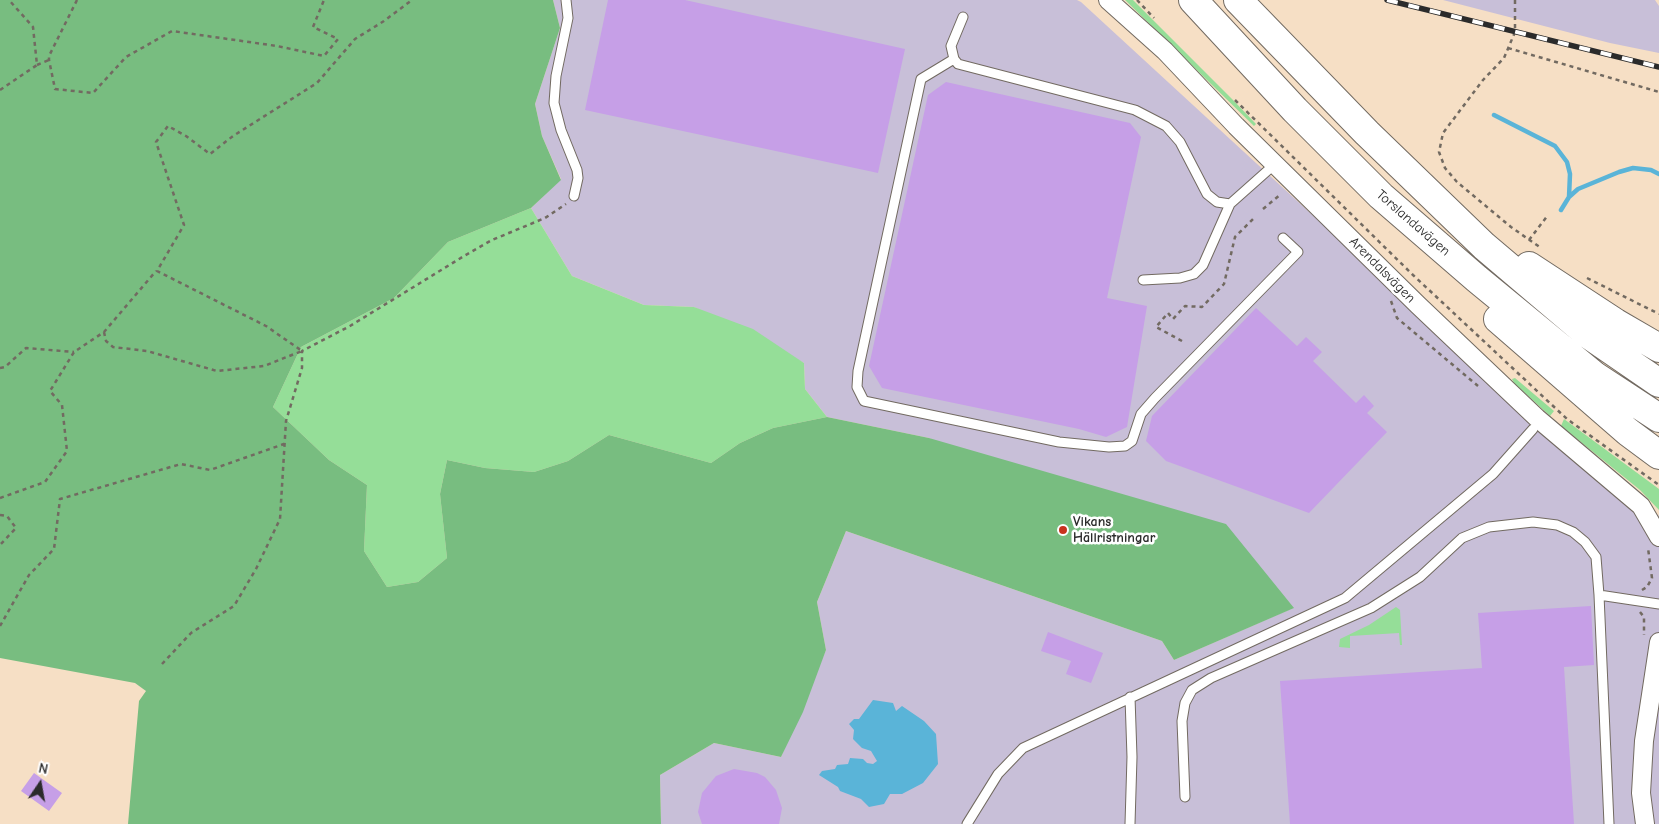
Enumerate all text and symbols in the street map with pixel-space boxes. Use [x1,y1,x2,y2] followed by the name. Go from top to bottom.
[1373,186,1453,260] street label: Torslandavägen
[1345,233,1419,307] street label: Arendalsvägen
[1073,514,1155,546] place label: Vikans Hällristningar
[1057,524,1069,536] marker: Vikans Hällristningar
[15,759,65,809] north arrow
[37,760,49,778] text: N

